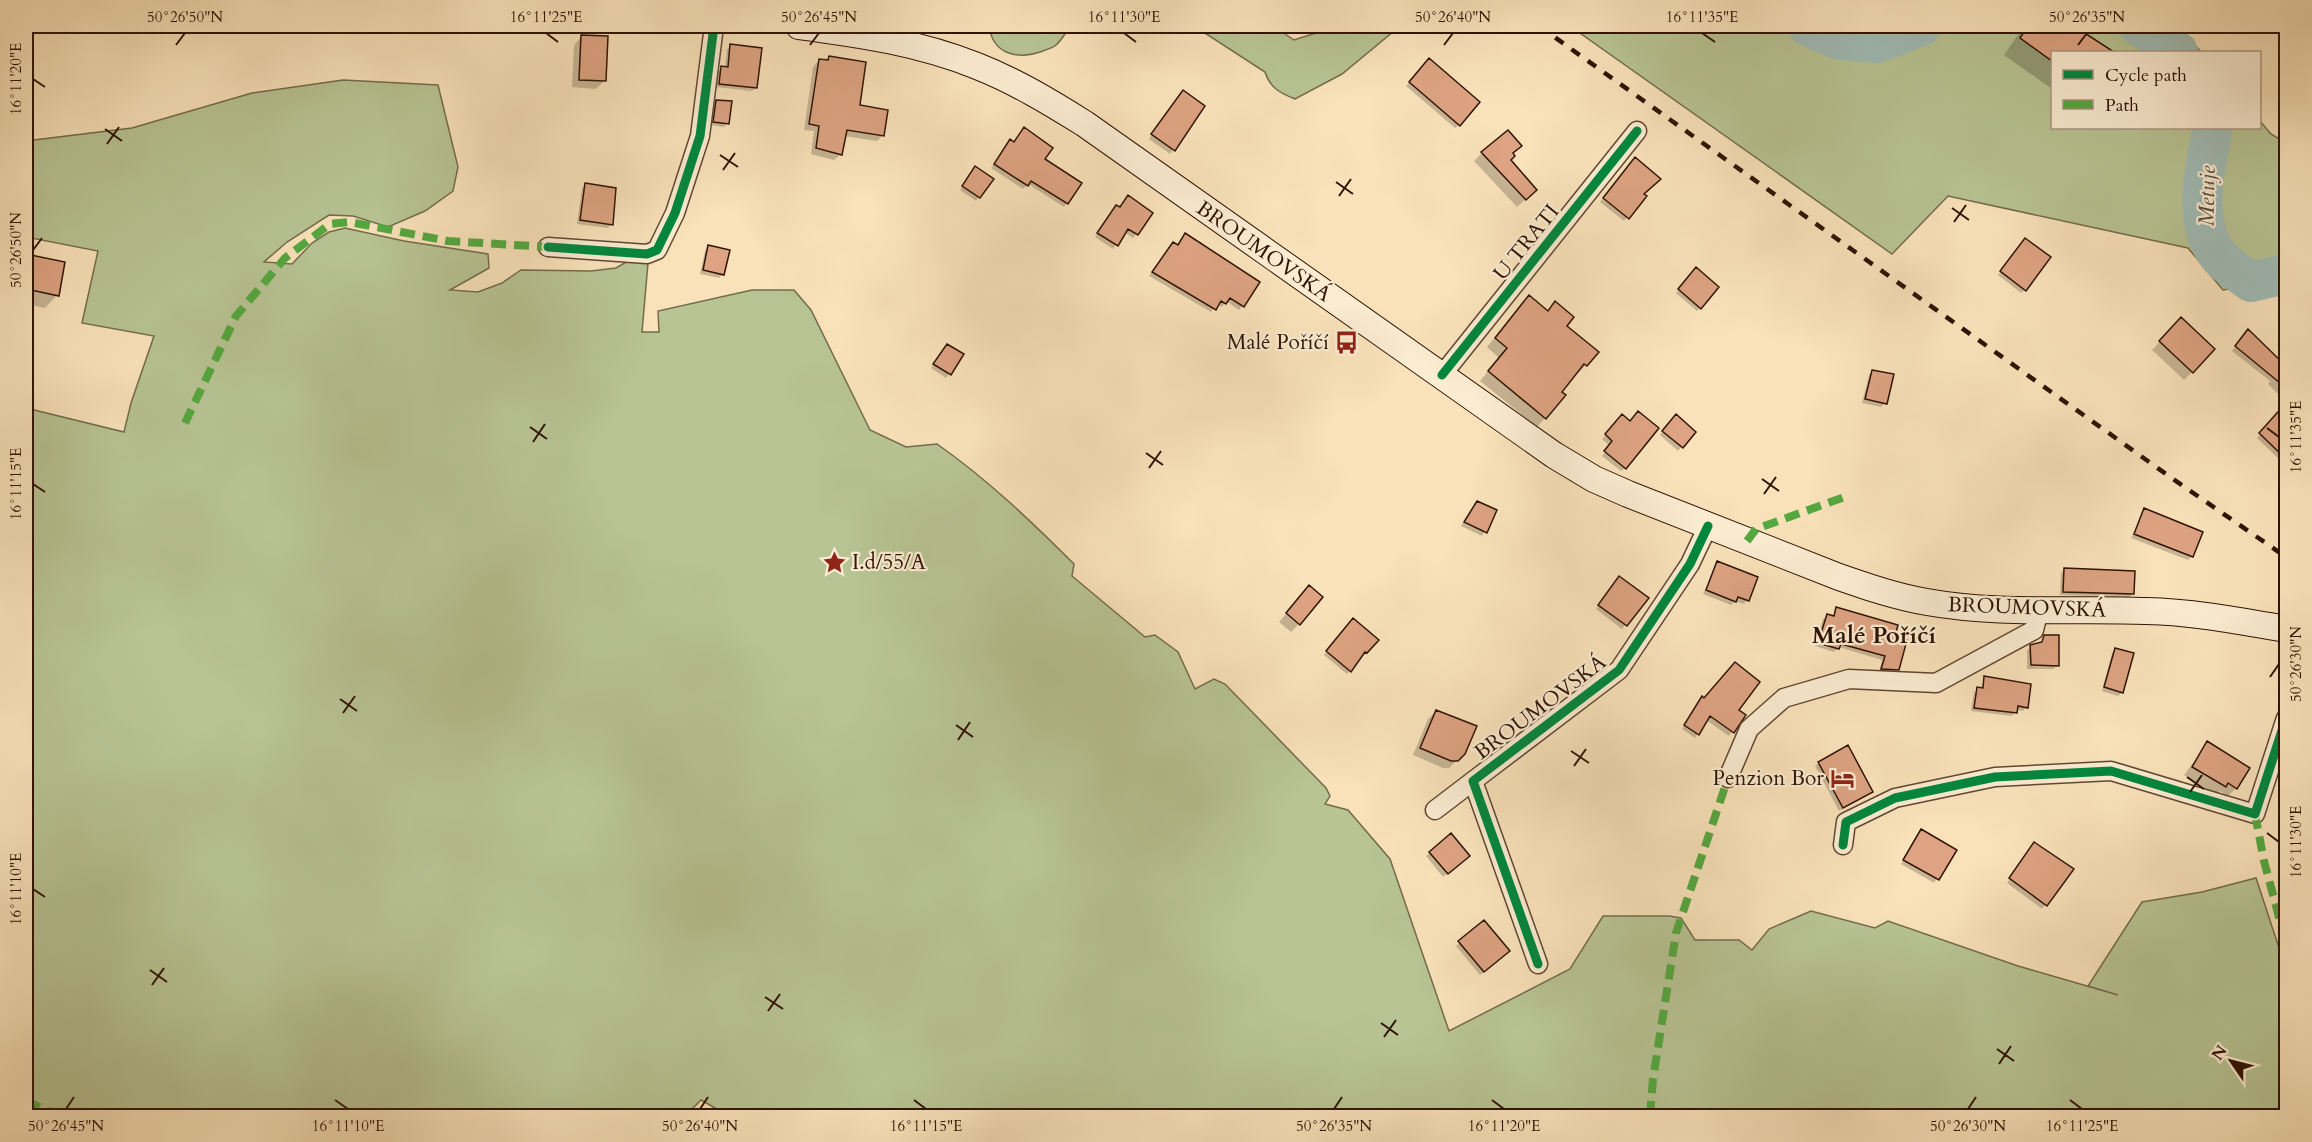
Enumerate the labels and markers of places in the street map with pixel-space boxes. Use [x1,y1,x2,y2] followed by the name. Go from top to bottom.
[1227,328,1329,357] place label: Malé Poříčí
[1334,329,1360,355] bus stop icon: Malé Poříčí
[852,548,926,577] place label: I.d/55/A
[821,549,847,575] place icon: I.d/55/A
[1713,764,1824,793] place label: Penzion Bor
[1829,765,1855,791] hotel icon: Penzion Bor

